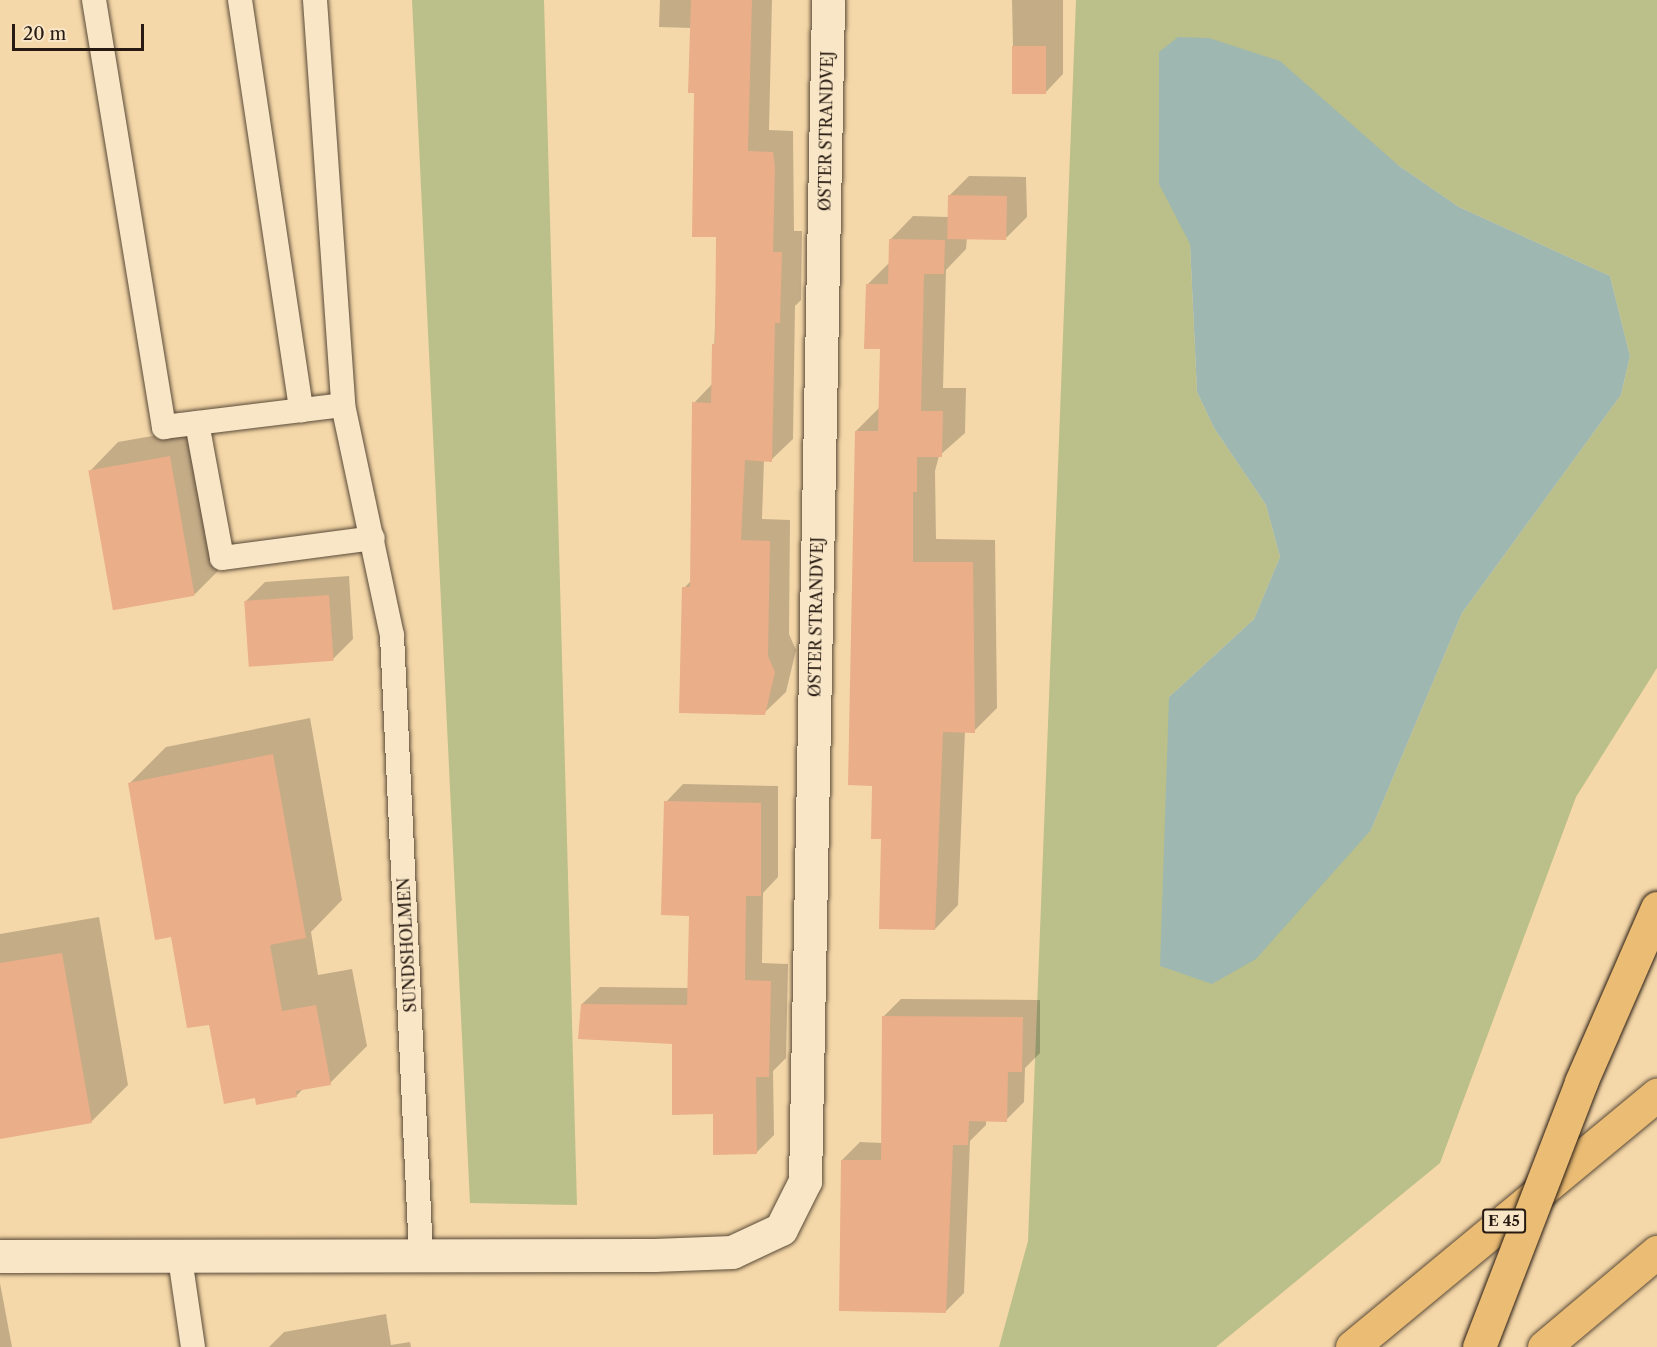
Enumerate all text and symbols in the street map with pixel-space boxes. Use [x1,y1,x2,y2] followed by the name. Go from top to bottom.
[15,12,147,50] scale bar
[23,23,66,45] text: 20 m
[815,50,837,212] street label: ØSTER STRANDVEJ
[805,536,827,698] street label: ØSTER STRANDVEJ
[394,877,420,1013] street label: SUNDSHOLMEN
[1482,1209,1526,1233] road number: E 45

